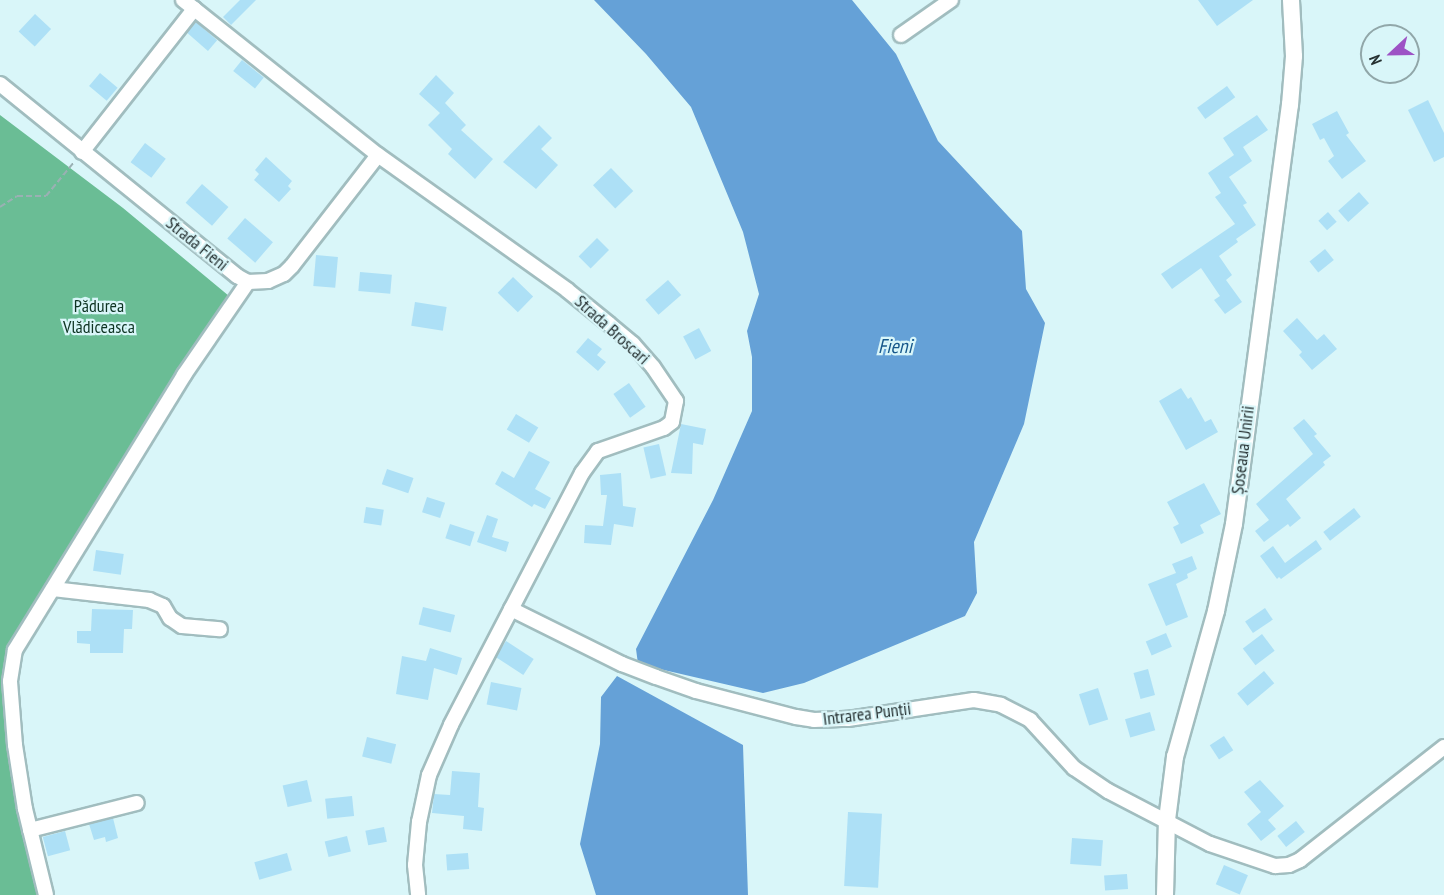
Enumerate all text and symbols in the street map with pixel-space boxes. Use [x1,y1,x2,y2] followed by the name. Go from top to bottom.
[1360,24,1420,84] north arrow
[1364,52,1386,68] text: N
[161,212,233,276] street label: Strada Fieni
[570,291,654,369] street label: Strada Broscari
[63,296,135,338] park label: Pădurea Vlădiceasca
[878,334,912,358] water label: Fieni
[1227,405,1259,495] street label: Șoseaua Unirii
[822,698,912,730] street label: Intrarea Punții

